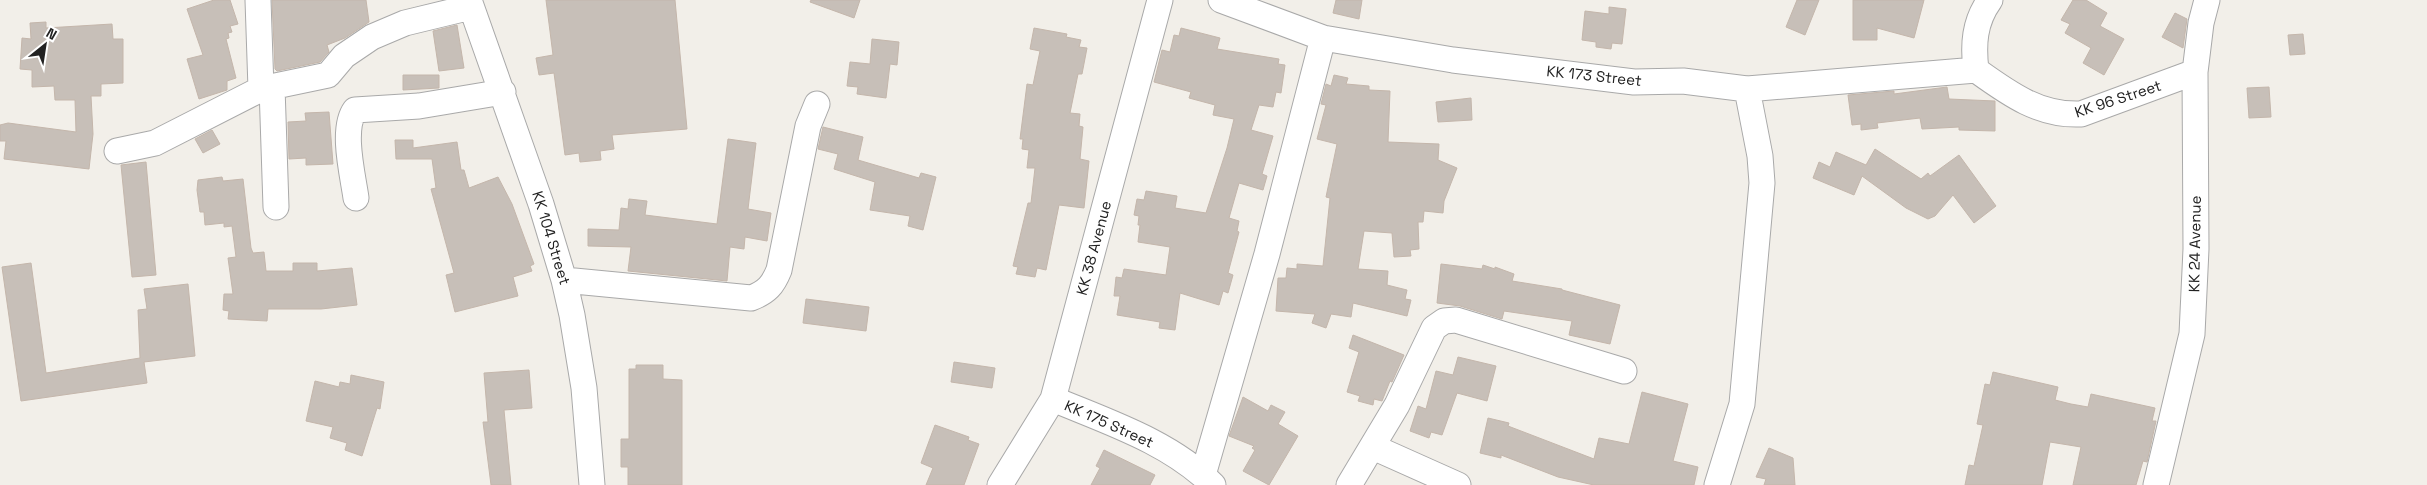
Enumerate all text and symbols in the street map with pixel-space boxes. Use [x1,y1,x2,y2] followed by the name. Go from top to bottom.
[20,20,70,70] north arrow
[43,24,60,44] text: N
[1546,61,1643,90] street label: KK 173 Street
[2072,76,2164,121] street label: KK 96 Street
[528,189,575,287] street label: KK 104 Street
[2184,195,2205,293] street label: KK 24 Avenue
[1072,198,1115,297] street label: KK 38 Avenue
[1062,395,1157,452] street label: KK 175 Street

